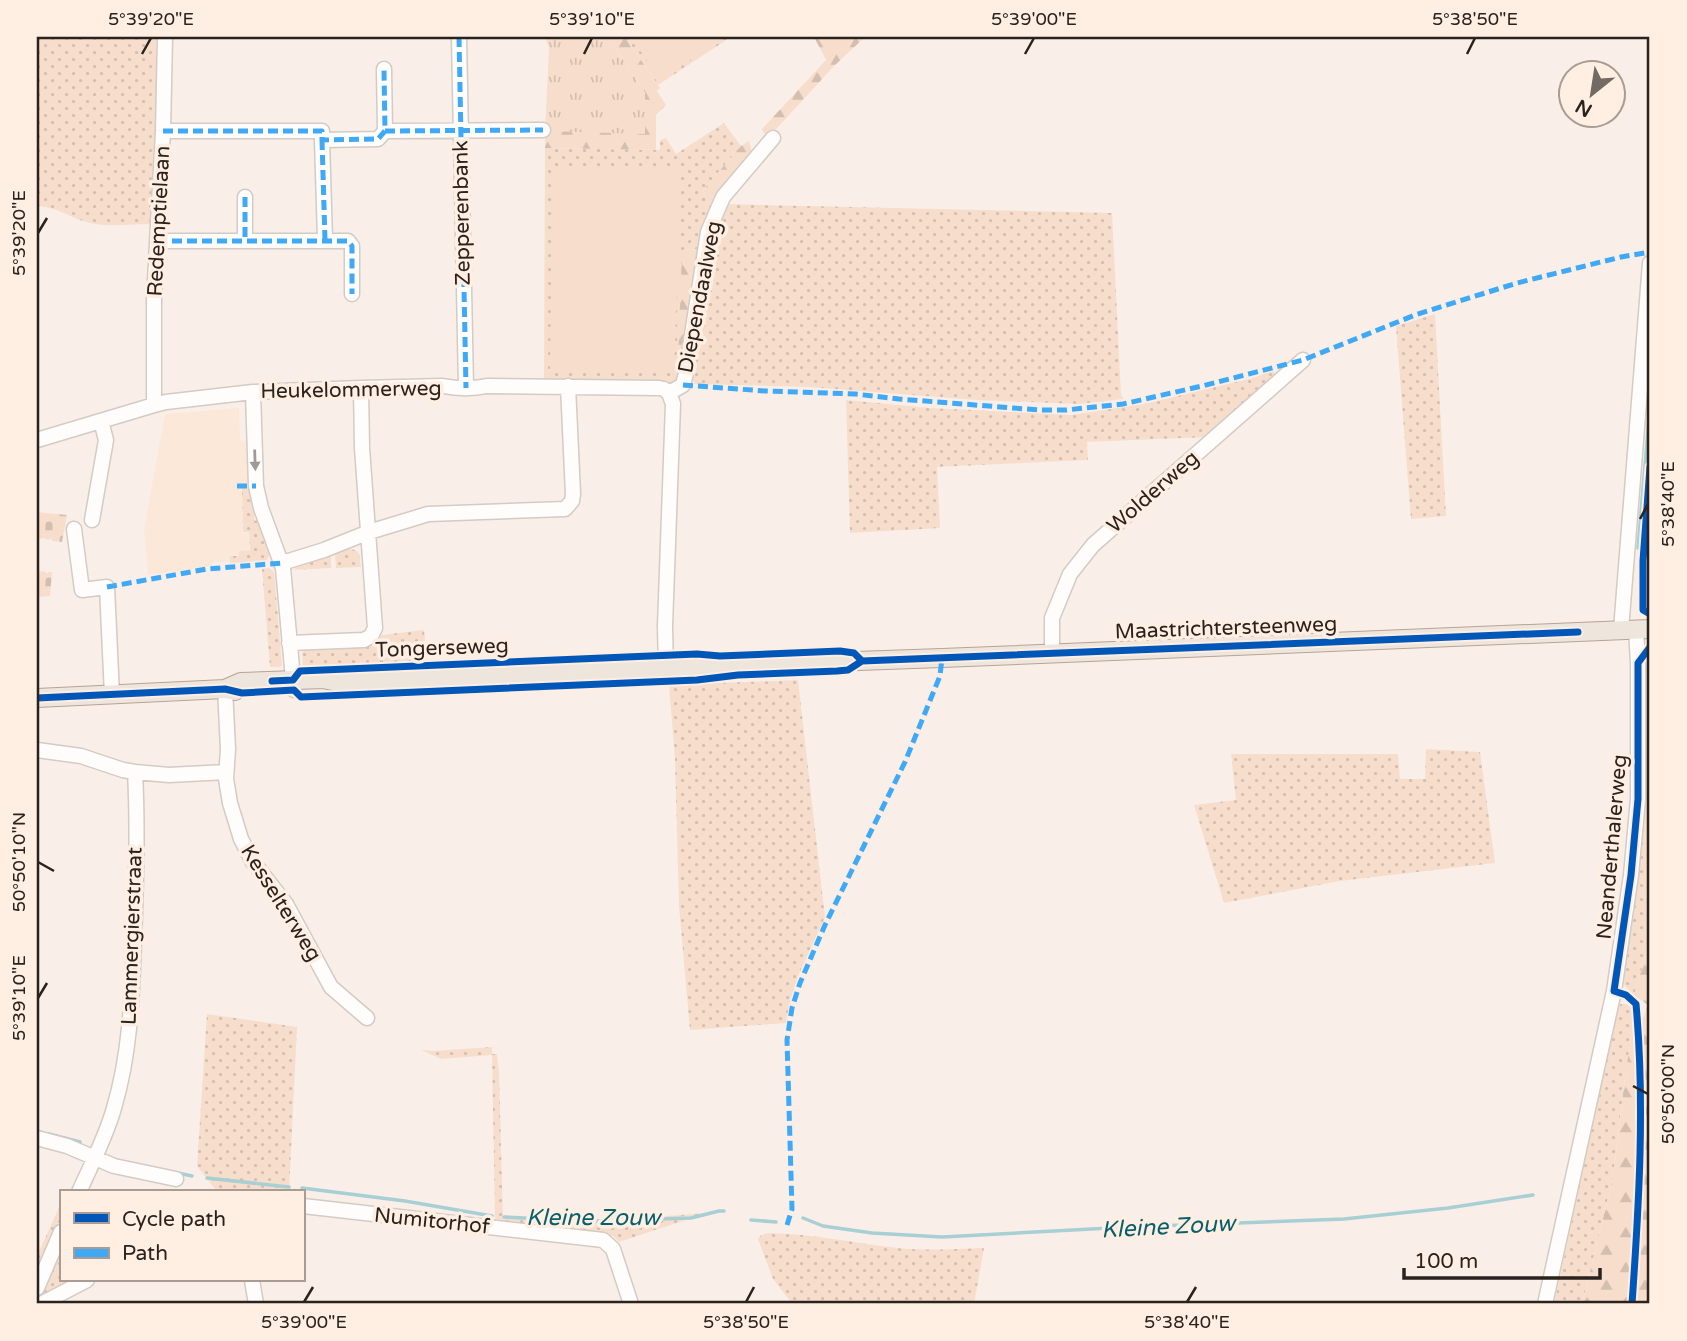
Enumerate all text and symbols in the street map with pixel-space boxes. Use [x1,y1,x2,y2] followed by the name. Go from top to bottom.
[108,8,194,30] text: 5°39'20"E
[549,8,635,30] text: 5°39'10"E
[991,8,1077,30] text: 5°39'00"E
[1432,8,1518,30] text: 5°38'50"E
[1558,60,1628,130] north arrow
[1572,95,1596,121] text: N
[448,140,476,286] street label: Zepperenbank
[143,145,175,297] street label: Redemptielaan
[8,190,30,276] text: 5°39'20"E
[673,219,727,375] street label: Diependaalweg
[260,376,442,404] street label: Heukelommerweg
[1102,445,1204,539] street label: Wolderweg
[250,450,261,472] one-way arrow
[1657,461,1679,547] text: 5°38'40"E
[1114,612,1338,644] street label: Maastrichtersteenweg
[375,633,509,663] street label: Tongerseweg
[1591,753,1633,941] street label: Neanderthalerweg
[8,812,30,912] text: 50°50'10"N
[235,840,327,966] street label: Kesselterweg
[116,847,148,1025] street label: Lammergierstraat
[8,955,30,1041] text: 5°39'10"E
[1657,1044,1679,1144] text: 50°50'00"N
[60,1190,304,1282] legend
[373,1203,491,1239] street label: Numitorhof
[526,1204,663,1232] water label: Kleine Zouw
[122,1207,226,1232] text: Cycle path
[1100,1209,1238,1244] water label: Kleine Zouw
[1404,1236,1600,1280] scale bar
[122,1241,168,1266] text: Path
[1414,1249,1478,1274] text: 100 m
[261,1311,347,1333] text: 5°39'00"E
[703,1311,789,1333] text: 5°38'50"E
[1144,1311,1230,1333] text: 5°38'40"E

